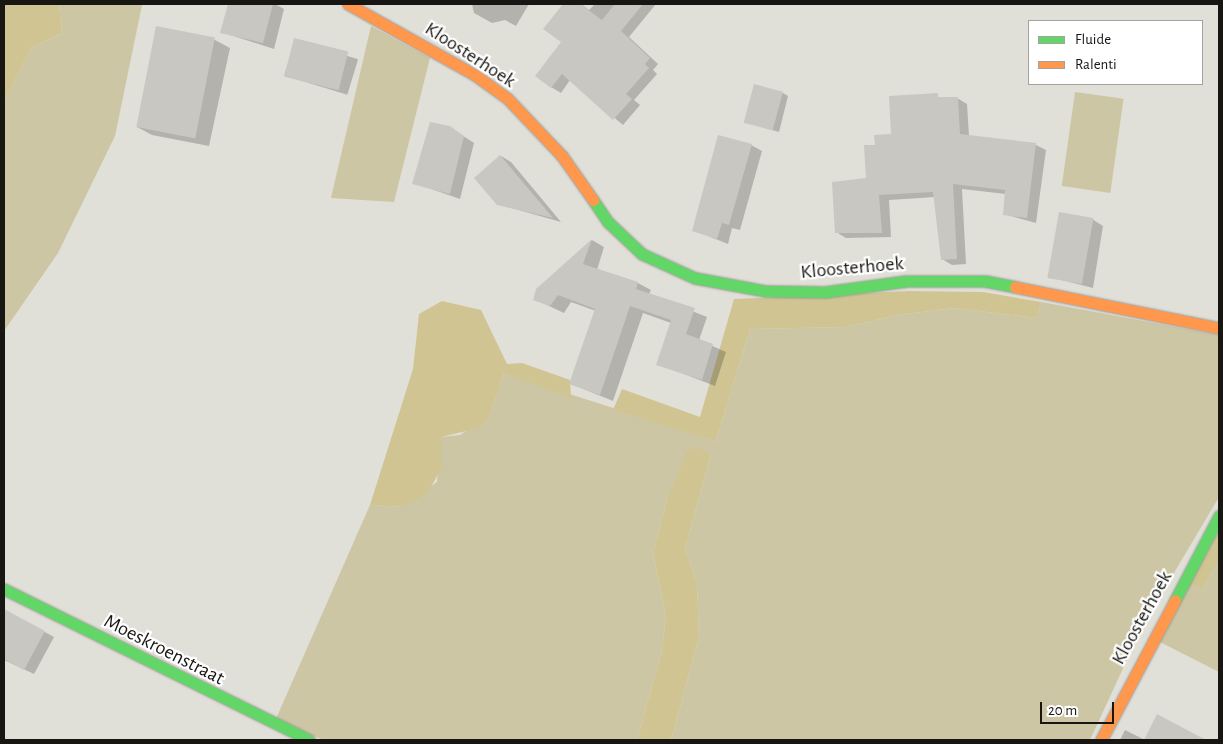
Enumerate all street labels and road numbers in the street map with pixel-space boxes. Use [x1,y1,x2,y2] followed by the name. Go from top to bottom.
[420,17,520,93] street label: Kloosterhoek
[800,252,904,284] street label: Kloosterhoek
[1106,567,1178,669] street label: Kloosterhoek
[100,609,228,691] street label: Moeskroenstraat

